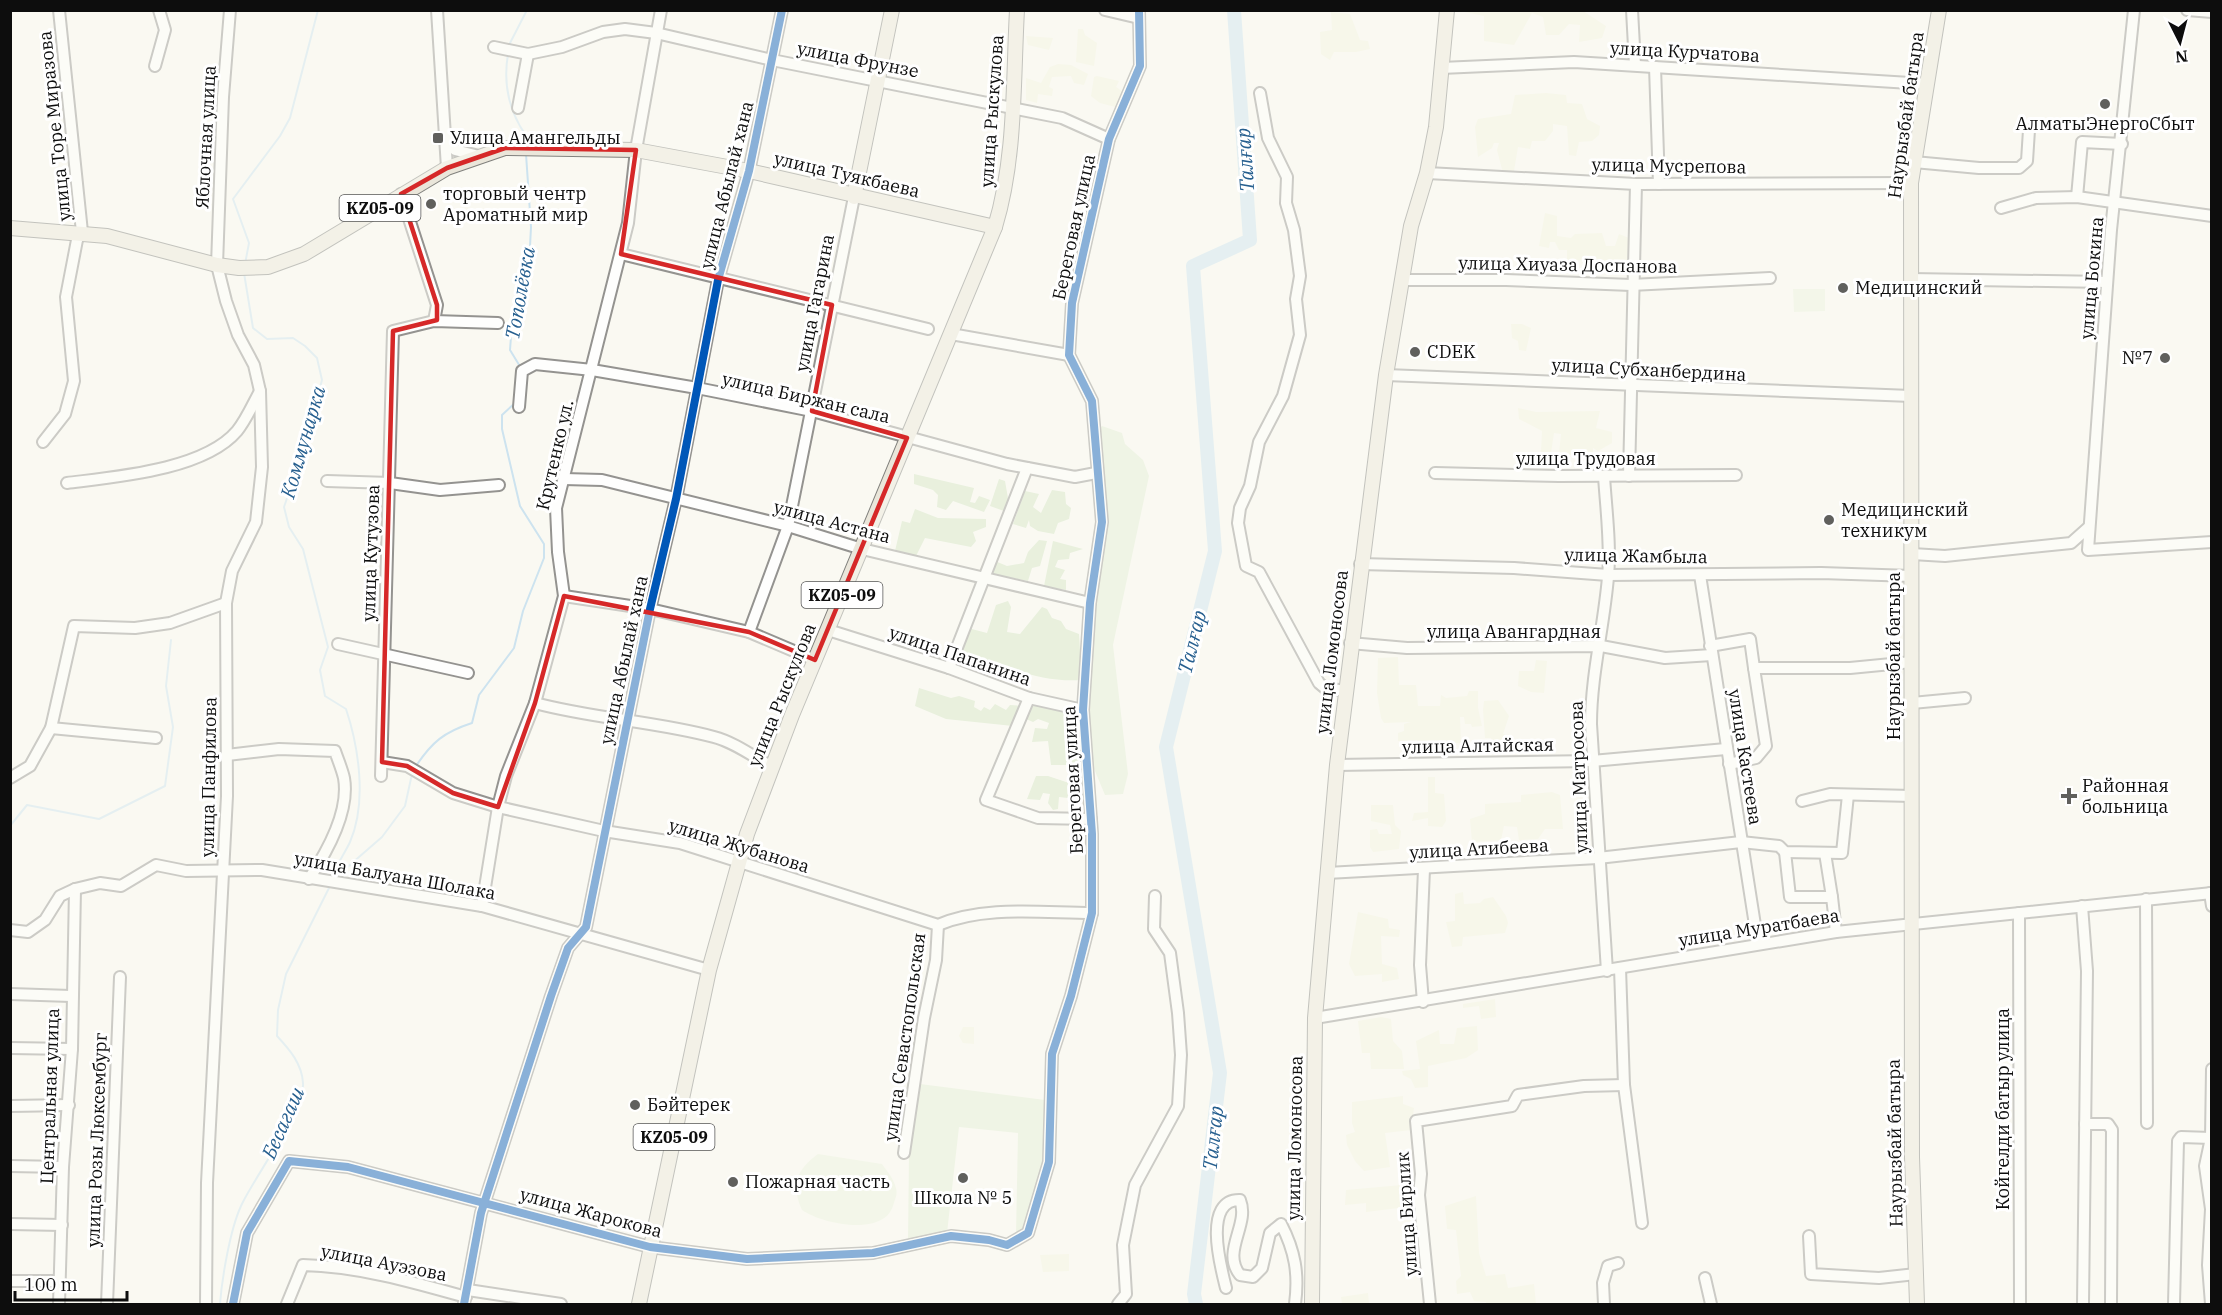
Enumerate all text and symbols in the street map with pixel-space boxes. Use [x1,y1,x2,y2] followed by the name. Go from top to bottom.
[2150,12,2210,72] north arrow
[33,29,76,222] street label: улица Торе Миразова
[1882,30,1929,200] street label: Наурызбай батыра
[975,34,1008,188] street label: улица Рыскулова
[795,36,921,83] street label: улица Фрунзе
[1610,36,1761,67] street label: улица Курчатова
[2174,46,2189,68] text: N
[190,65,221,209] street label: Яблочная улица
[2098,97,2112,111] marker: АлматыЭнергоСбыт
[695,98,759,271] street label: улица Абылай хана
[2015,112,2195,135] place label: АлматыЭнергоСбыт
[450,126,621,149] place label: Улица Амангельды
[1229,127,1260,193] water label: Талғар
[431,131,445,145] marker: Улица Амангельды
[772,147,922,203] street label: улица Туякбаева
[1047,152,1100,302] street label: Береговая улица
[1591,153,1747,178] street label: улица Мусрепова
[443,182,588,226] place label: торговый чентр Ароматный мир
[340,195,421,221] road number: KZ05-09
[424,197,438,211] marker: торговый чентр Ароматный мир
[2075,216,2108,340] street label: улица Бокина
[790,232,839,374] street label: улица Гагарина
[498,244,541,341] water label: Тополёвка
[1458,251,1678,278] street label: улица Хиуаза Доспанова
[1855,276,1982,299] place label: Медицинский
[1836,281,1850,295] marker: Медицинский
[1427,340,1476,363] place label: CDEK
[1408,345,1422,359] marker: CDEK
[2122,346,2153,369] place label: №7
[2158,351,2172,365] marker: №7
[1551,353,1747,386] street label: улица Субханбердина
[720,367,892,428] street label: улица Биржан сала
[273,382,331,502] water label: Коммунарка
[531,397,578,512] street label: Крутенко ул.
[1516,447,1656,470] street label: улица Трудовая
[357,484,384,622] street label: улица Кутузова
[771,495,893,548] street label: улица Астана
[1841,498,1968,542] place label: Медицинский техникум
[1822,513,1836,527] marker: Медицинский техникум
[1564,543,1708,568] street label: улица Жамбыла
[1310,568,1353,735] street label: улица Ломоносова
[1882,572,1905,740] street label: Наурызбай батыра
[594,573,653,747] street label: улица Абылай хана
[802,582,882,608] road number: KZ05-09
[1171,607,1212,676] water label: Талғар
[742,619,821,770] street label: улица Рыскулова
[886,620,1034,691] street label: улица Папанина
[1427,620,1601,643] street label: улица Авангардная
[1723,687,1768,827] street label: улица Кастеева
[196,697,221,857] street label: улица Панфилова
[1564,700,1593,854] street label: улица Матросова
[1057,705,1088,855] street label: Береговая улица
[1402,733,1554,758] street label: улица Алтайская
[2082,774,2169,818] place label: Районная больница
[2060,787,2078,805] marker: Районная больница
[666,813,812,878] street label: улица Жубанова
[1409,833,1549,864] street label: улица Атибеева
[293,846,498,905] street label: улица Балуана Шолака
[1677,903,1841,952] street label: улица Муратбаева
[878,931,931,1143] street label: улица Севастопольская
[35,1007,64,1184] street label: Центральная улица
[1991,1008,2014,1210] street label: Койгелди батыр улица
[81,1032,112,1248] street label: улица Розы Люксембург
[1282,1055,1307,1221] street label: улица Ломоносова
[1882,1058,1907,1227] street label: Наурызбай батыра
[254,1082,310,1164] water label: Бесагаш
[647,1093,731,1116] place label: Бәйтерек
[628,1098,642,1112] marker: Бәйтерек
[1196,1105,1229,1171] water label: Талғар
[634,1124,714,1150] road number: KZ05-09
[1391,1150,1422,1277] street label: улица Бирлик
[745,1170,890,1193] place label: Пожарная часть
[956,1171,970,1185] marker: Школа № 5
[726,1175,740,1189] marker: Пожарная часть
[517,1182,665,1243] street label: улица Жарокова
[914,1186,1012,1209] place label: Школа № 5
[319,1239,449,1286] street label: улица Ауэзова
[15,1264,128,1302] scale bar
[24,1273,78,1296] text: 100 m

